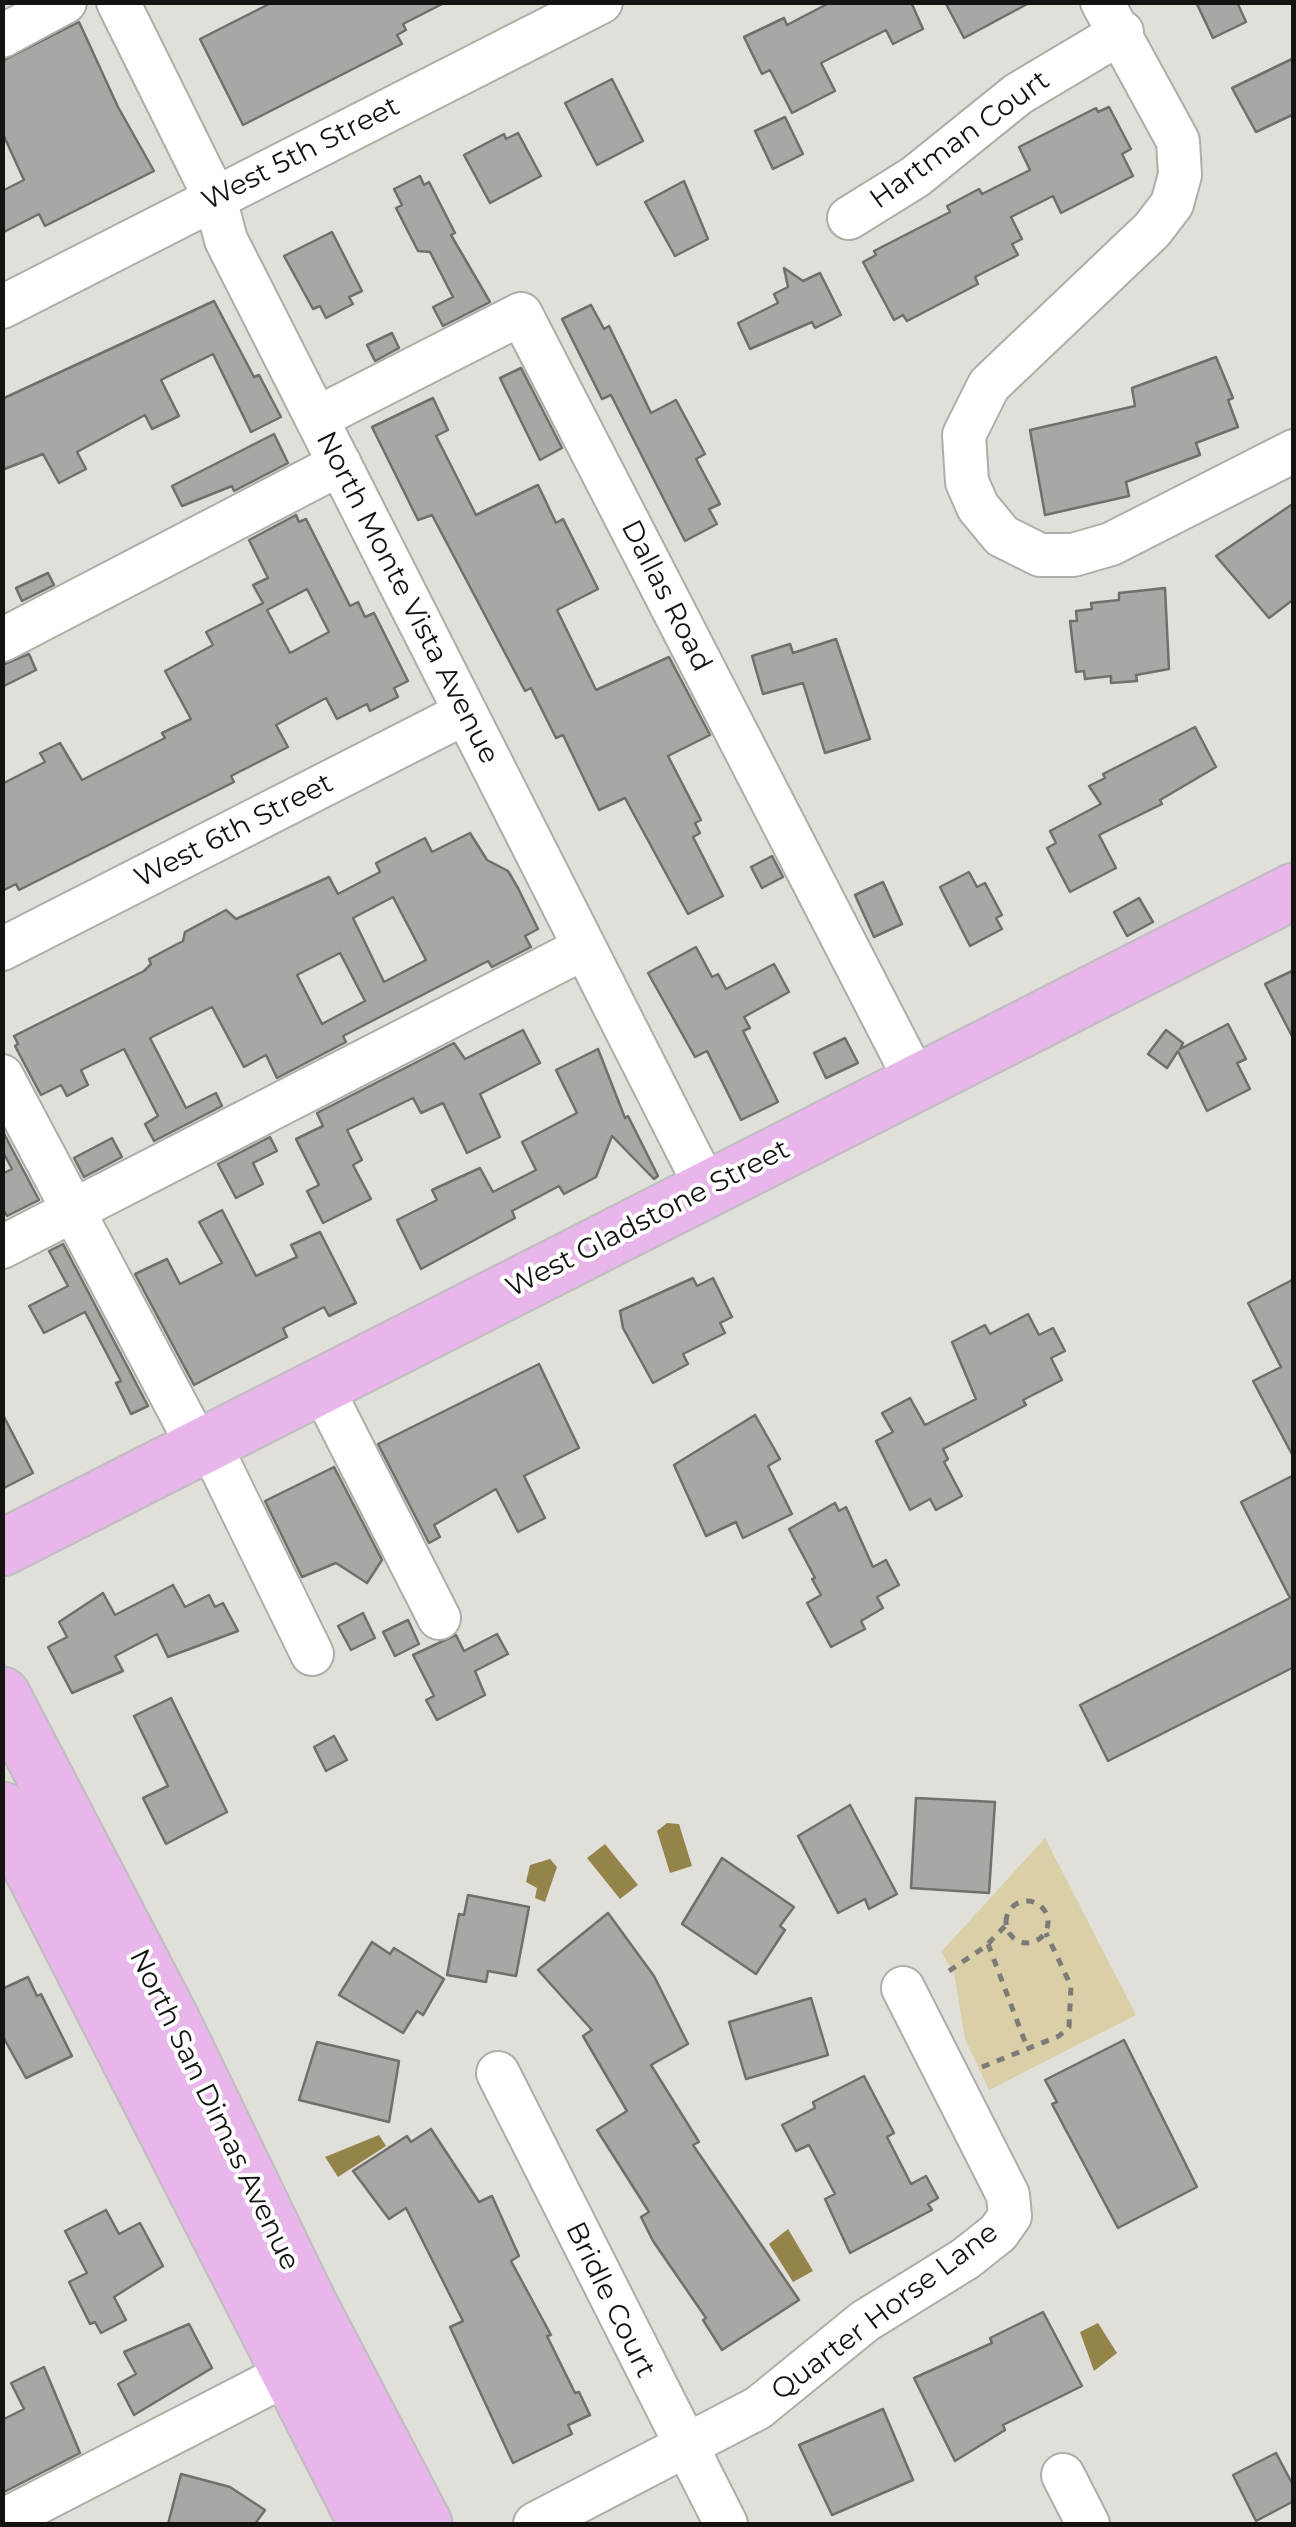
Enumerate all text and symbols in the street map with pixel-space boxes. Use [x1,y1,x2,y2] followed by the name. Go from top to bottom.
[864,64,1056,216] street label: Hartman Court
[197,90,405,218] street label: West 5th Street
[308,426,506,770] street label: North Monte Vista Avenue
[613,515,719,677] street label: Dallas Road
[129,767,339,895] street label: West 6th Street
[501,1133,795,1305] street label: West Gladstone Street
[121,1944,307,2276] street label: North San Dimas Avenue
[765,2216,1005,2408] street label: Quarter Horse Lane
[558,2217,662,2383] street label: Bridle Court

